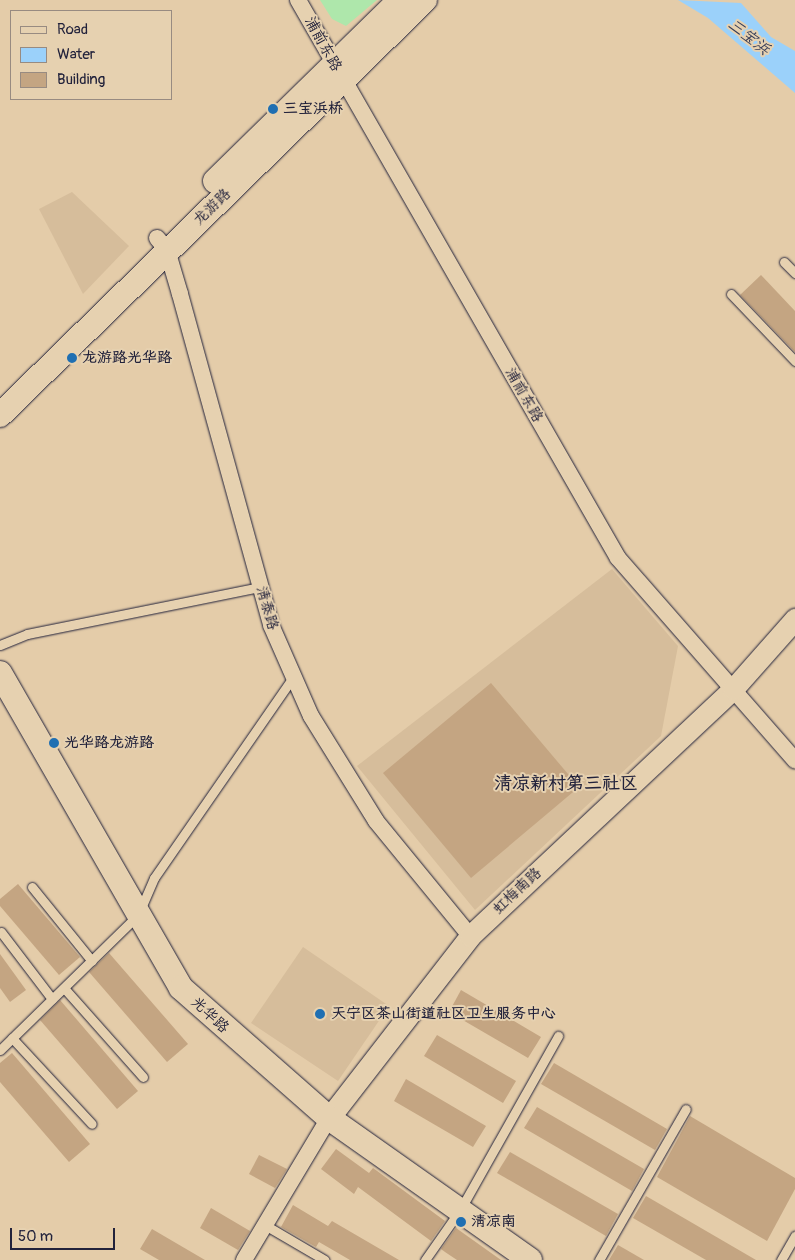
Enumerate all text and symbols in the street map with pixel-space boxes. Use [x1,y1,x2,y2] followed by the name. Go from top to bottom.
[10,10,172,100] legend
[301,13,345,75] street label: 浦前东路
[724,15,774,59] water label: 三宝浜
[57,20,88,39] text: Road
[57,45,95,64] text: Water
[57,70,105,89] text: Building
[283,100,343,118] place label: 三宝浜桥
[267,103,279,115] marker: 三宝浜桥
[190,185,234,229] street label: 龙游路
[82,349,172,367] place label: 龙游路光华路
[66,352,78,364] marker: 龙游路光华路
[501,365,547,425] street label: 浦前东路
[252,584,282,632] street label: 清泰路
[64,734,154,752] place label: 光华路龙游路
[48,737,60,749] marker: 光华路龙游路
[494,773,638,795] district label: 清凉新村第三社区
[489,864,545,918] street label: 虹梅南路
[187,993,233,1037] street label: 光华路
[331,1005,556,1023] place label: 天宁区茶山街道社区卫生服务中心
[313,1007,327,1021] marker: 天宁区茶山街道社区卫生服务中心
[471,1213,516,1231] place label: 清凉南
[455,1216,467,1228] marker: 清凉南
[12,1218,118,1250] scale bar
[18,1227,53,1246] text: 50 m

